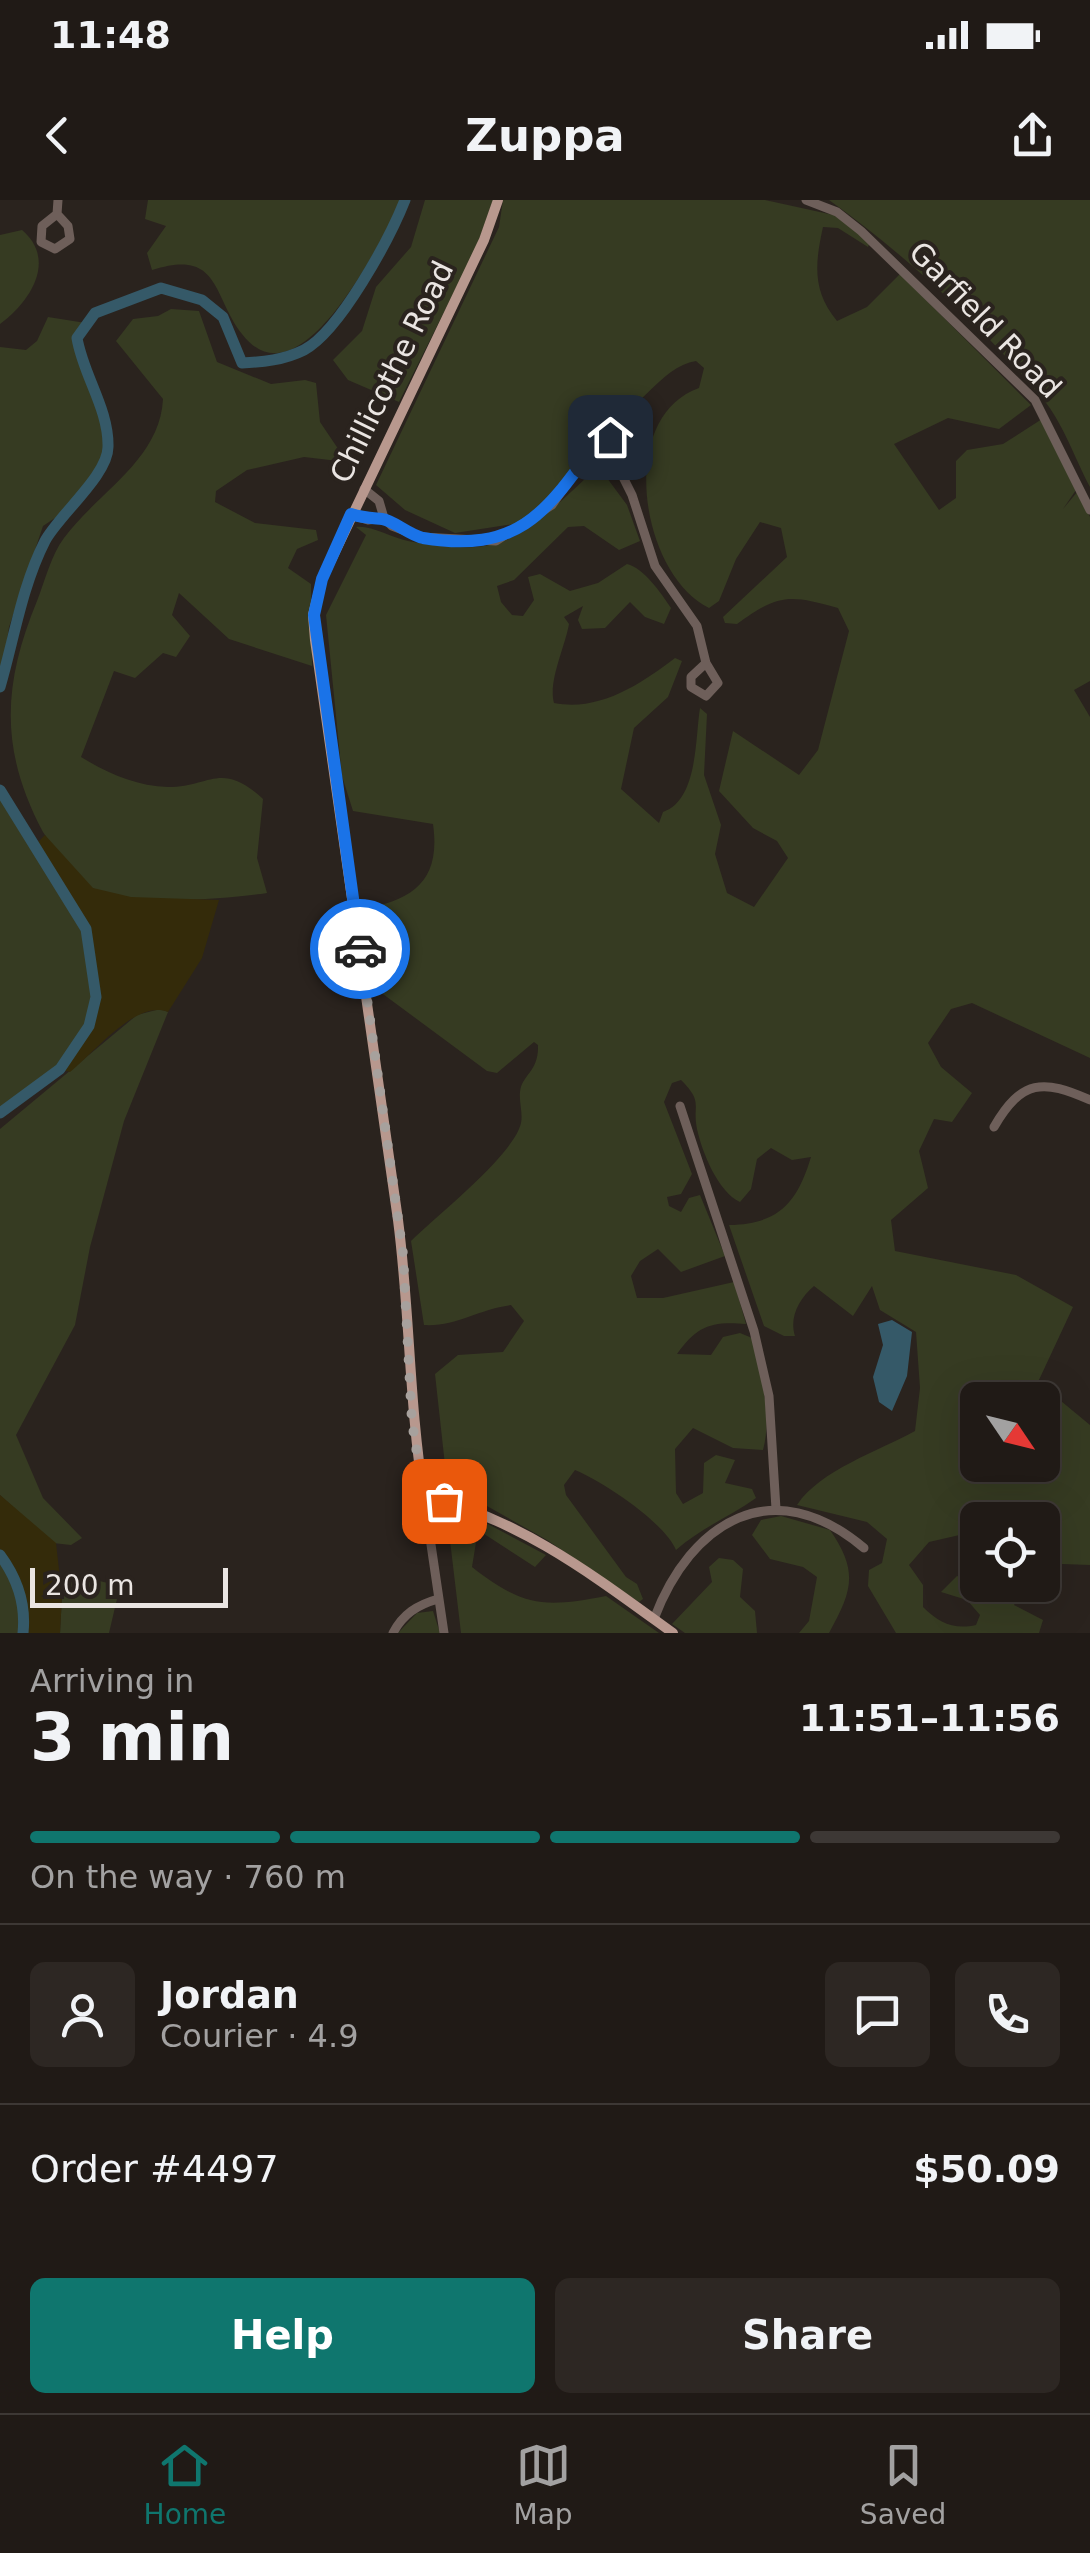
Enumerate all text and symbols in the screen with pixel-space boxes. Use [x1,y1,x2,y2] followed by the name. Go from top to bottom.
[50,13,171,57] text: 11:48
[30,108,85,163] icon: back
[1005,108,1060,163] icon: share
[465,109,625,162] text: Zuppa
[902,234,1069,405] street label: Garfield Road
[323,255,460,488] street label: Chillicothe Road
[568,395,653,480] pin
[583,410,638,465] icon: home
[310,899,410,999] courier
[333,922,388,977] icon: car
[960,1382,1060,1482] north arrow
[960,1382,1060,1602] map controls
[402,1459,487,1544] pin
[417,1474,472,1529] icon: bag
[960,1502,1060,1602] button: locate
[30,1563,228,1608] scale bar
[45,1569,135,1602] text: 200 m
[30,1662,194,1700] text: Arriving in
[799,1696,1060,1740] text: 11:51–11:56
[30,1700,234,1775] text: 3 min
[30,1858,346,1896] text: On the way · 760 m
[30,1962,135,2067] button: person
[825,1962,930,2067] button: chat
[955,1962,1060,2067] button: phone
[160,1973,299,2017] text: Jordan
[160,2017,359,2055] text: Courier · 4.9
[30,2147,279,2191] text: Order #4497
[913,2147,1060,2191] text: $50.09
[30,2278,535,2393] button: Help
[555,2278,1060,2393] button: Share
[144,2438,226,2531] tab: Home
[514,2438,573,2531] tab: Map
[860,2438,946,2531] tab: Saved

